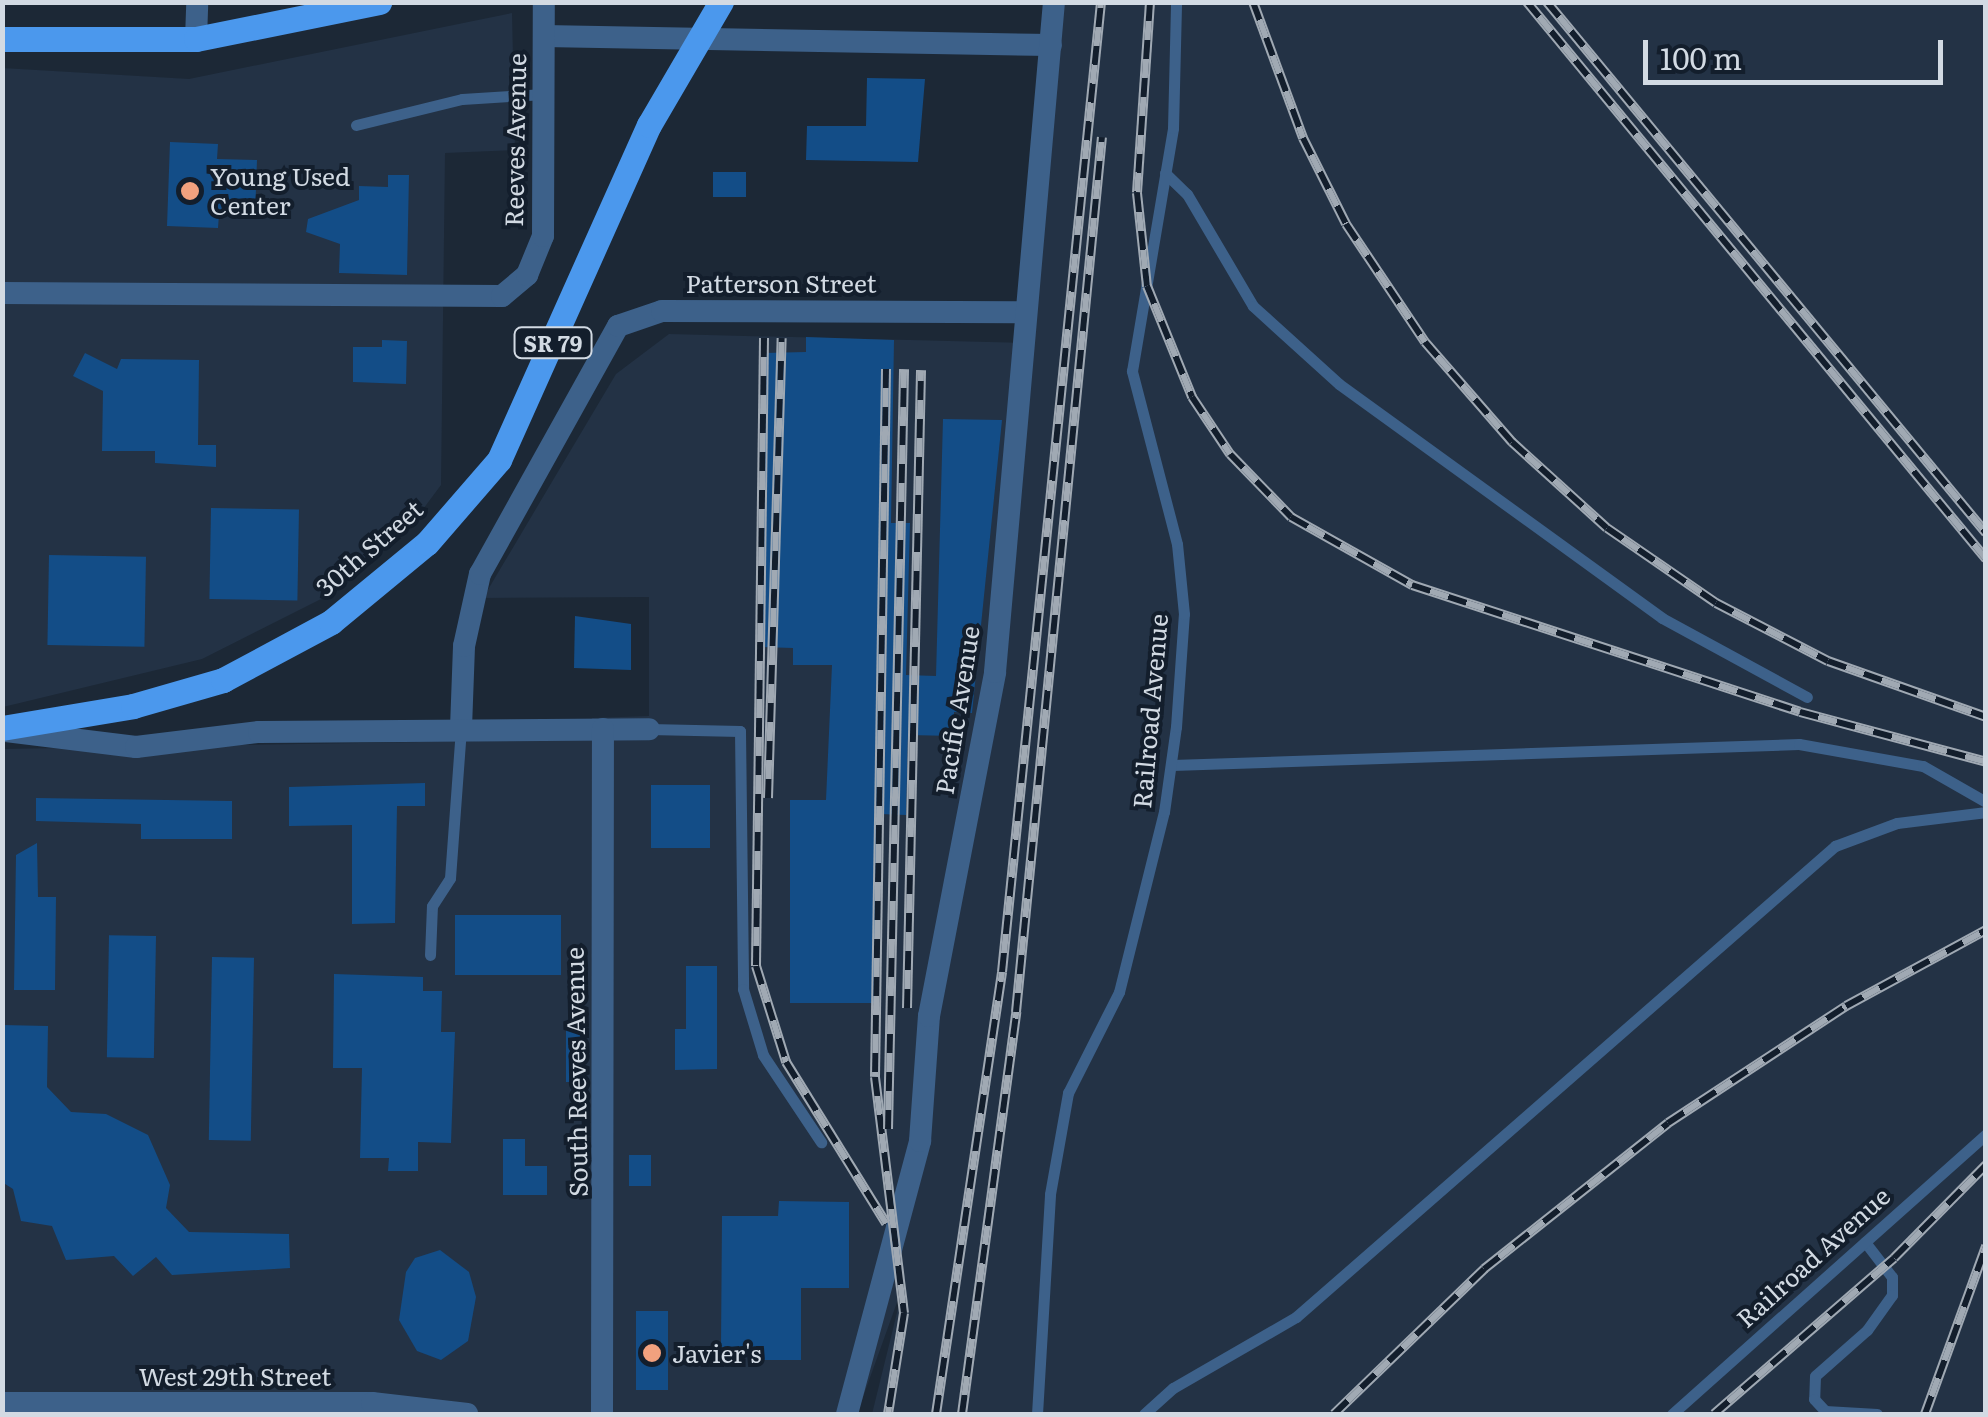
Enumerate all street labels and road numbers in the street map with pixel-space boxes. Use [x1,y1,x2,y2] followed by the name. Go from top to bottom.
[498,53,532,227] street label: Reeves Avenue
[685,268,877,298] street label: Patterson Street
[513,326,593,360] road number: SR 79
[310,494,428,602] street label: 30th Street
[1127,612,1173,810] street label: Railroad Avenue
[929,623,985,797] street label: Pacific Avenue
[559,947,593,1197] street label: South Reeves Avenue
[1730,1180,1896,1334] street label: Railroad Avenue
[139,1361,331,1391] street label: West 29th Street

